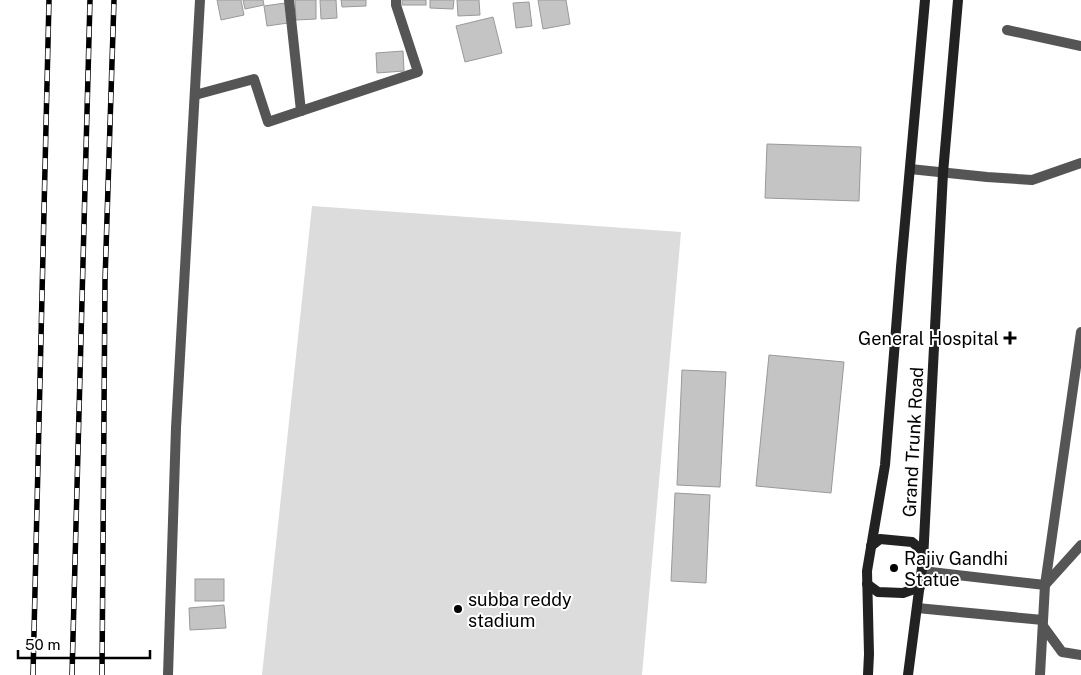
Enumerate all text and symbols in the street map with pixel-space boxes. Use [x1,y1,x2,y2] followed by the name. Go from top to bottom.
[858,328,999,349] place label: General Hospital
[1003,331,1017,345] marker: General Hospital
[899,366,927,518] street label: Grand Trunk Road
[904,548,1008,590] place label: Rajiv Gandhi Statue
[888,562,900,574] marker: Rajiv Gandhi Statue
[468,589,572,631] place label: subba reddy stadium
[452,603,464,615] marker: subba reddy stadium
[18,628,150,660] scale bar
[25,636,60,653] text: 50 m

